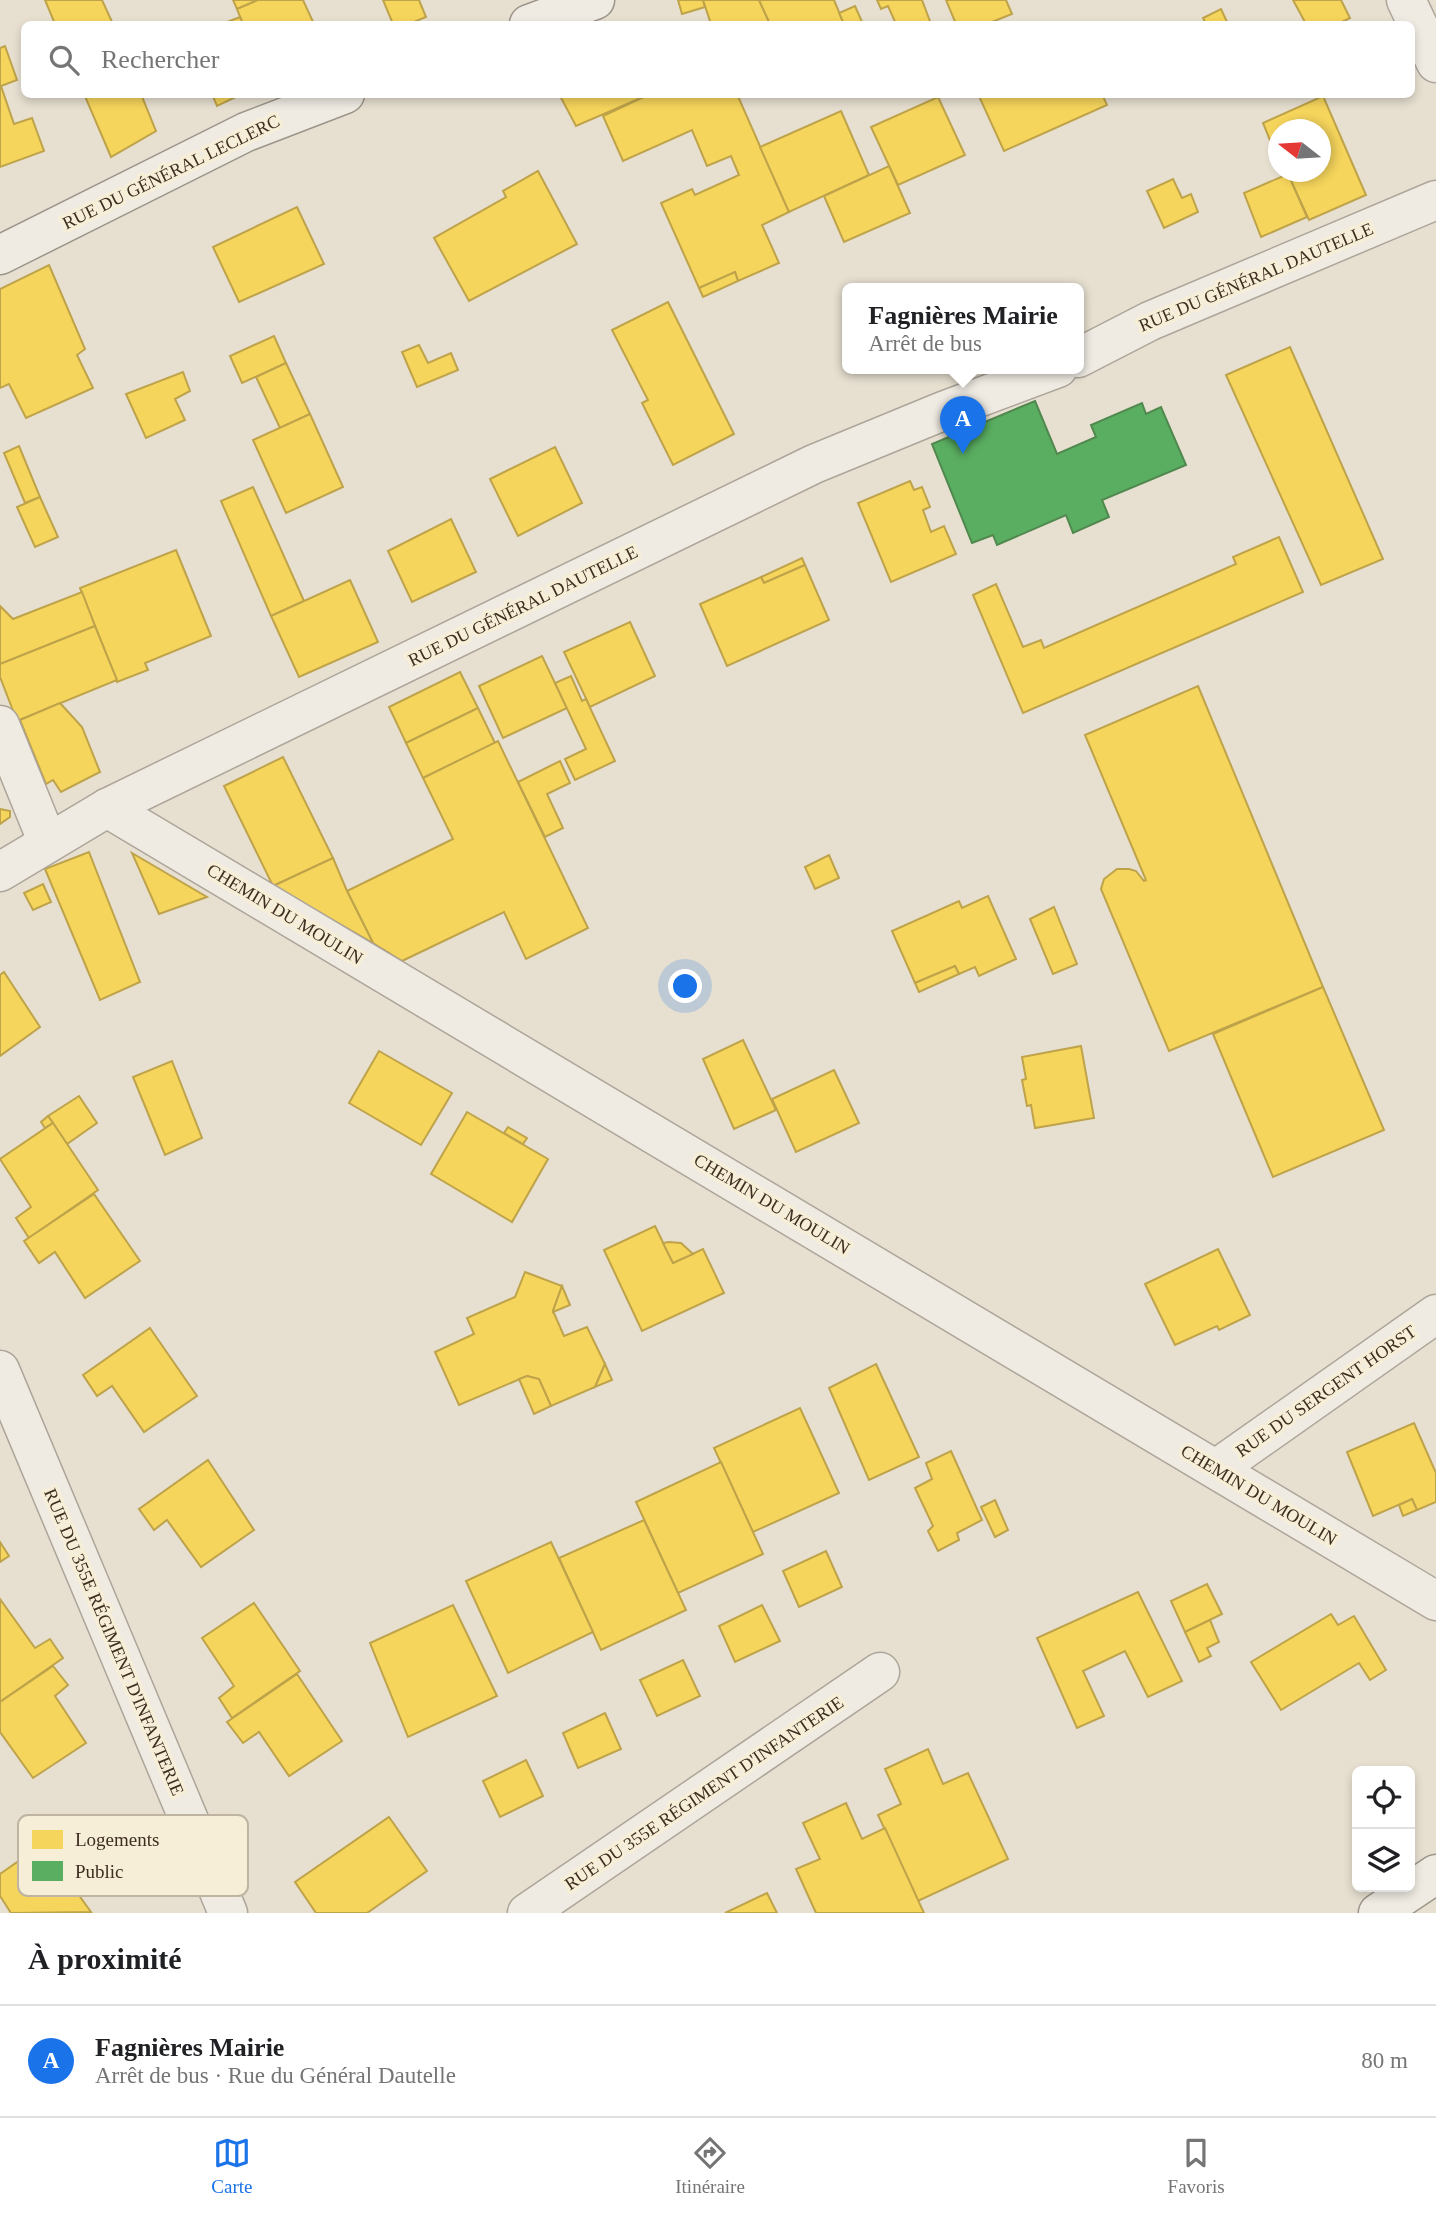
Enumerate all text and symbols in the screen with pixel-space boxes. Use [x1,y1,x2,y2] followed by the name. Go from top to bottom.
[21,21,1415,98] search box
[45,41,83,79] icon: search
[101,45,219,74] text: Rechercher
[59,110,283,233] street label: RUE DU GÉNÉRAL LECLERC
[1268,119,1331,182] north arrow
[1135,217,1376,336] street label: RUE DU GÉNÉRAL DAUTELLE
[842,283,1084,374] popup
[868,301,1058,330] text: Fagnières Mairie
[868,331,982,356] text: Arrêt de bus
[940,396,986,454] pin: A
[405,541,641,670] street label: RUE DU GÉNÉRAL DAUTELLE
[204,860,366,968] street label: CHEMIN DU MOULIN
[668,969,702,1003] your location
[691,1150,853,1258] street label: CHEMIN DU MOULIN
[1232,1321,1420,1461] street label: RUE DU SERGENT HORST
[1178,1441,1340,1549] street label: CHEMIN DU MOULIN
[40,1485,189,1799] street label: RUE DU 355E RÉGIMENT D'INFANTERIE
[560,1691,847,1894] street label: RUE DU 355E RÉGIMENT D'INFANTERIE
[1352,1766,1415,1892] map controls
[1352,1766,1415,1829] button: locate
[18,1815,248,1896] legend
[75,1829,159,1850] text: Logements
[1352,1829,1415,1892] button: layers
[75,1861,124,1882] text: Public
[28,1942,182,1975] text: À proximité
[95,2033,284,2062] text: Fagnières Mairie
[43,2048,59,2073] text: A
[1361,2048,1408,2073] text: 80 m
[95,2063,456,2088] text: Arrêt de bus · Rue du Général Dautelle
[211,2134,253,2198] tab: Carte
[675,2134,745,2198] tab: Itinéraire
[1168,2134,1225,2198] tab: Favoris

